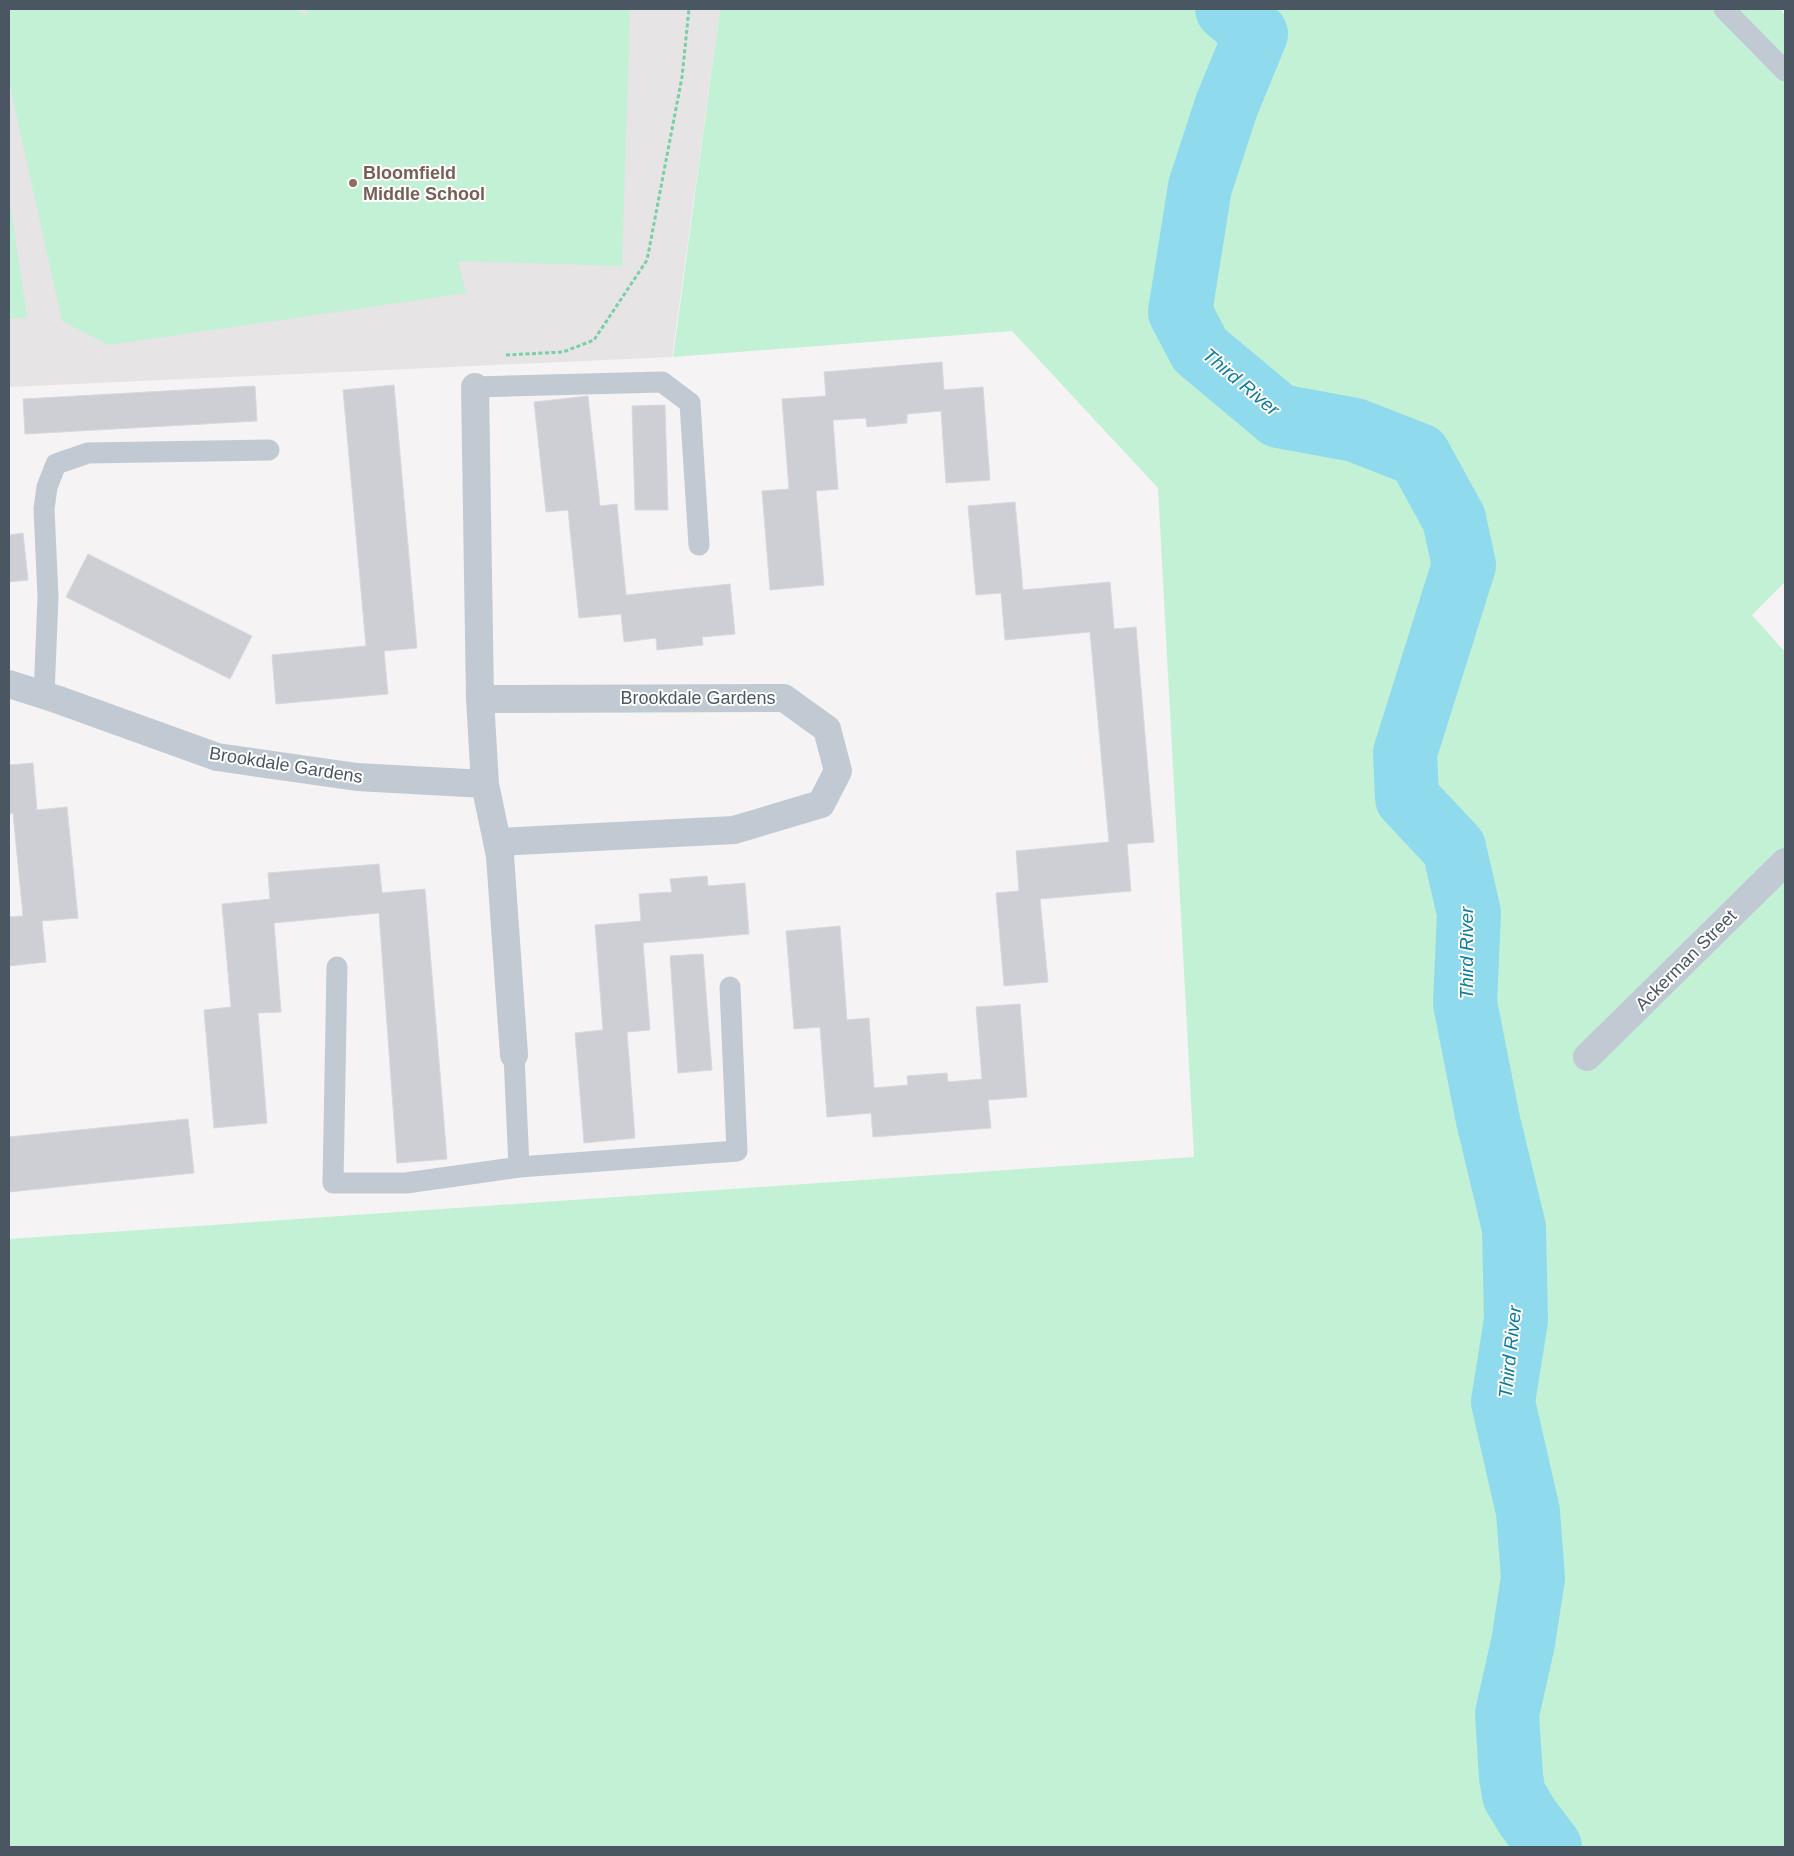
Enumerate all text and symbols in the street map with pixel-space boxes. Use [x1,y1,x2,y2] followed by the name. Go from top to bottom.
[363,163,485,204] place label: Bloomfield Middle School
[347,177,359,189] marker: Bloomfield Middle School
[1199,344,1284,420] water label: Third River
[620,688,776,708] street label: Brookdale Gardens
[208,743,364,787] street label: Brookdale Gardens
[1456,906,1477,999] water label: Third River
[1632,906,1740,1014] street label: Ackerman Street
[1495,1304,1525,1399] water label: Third River

